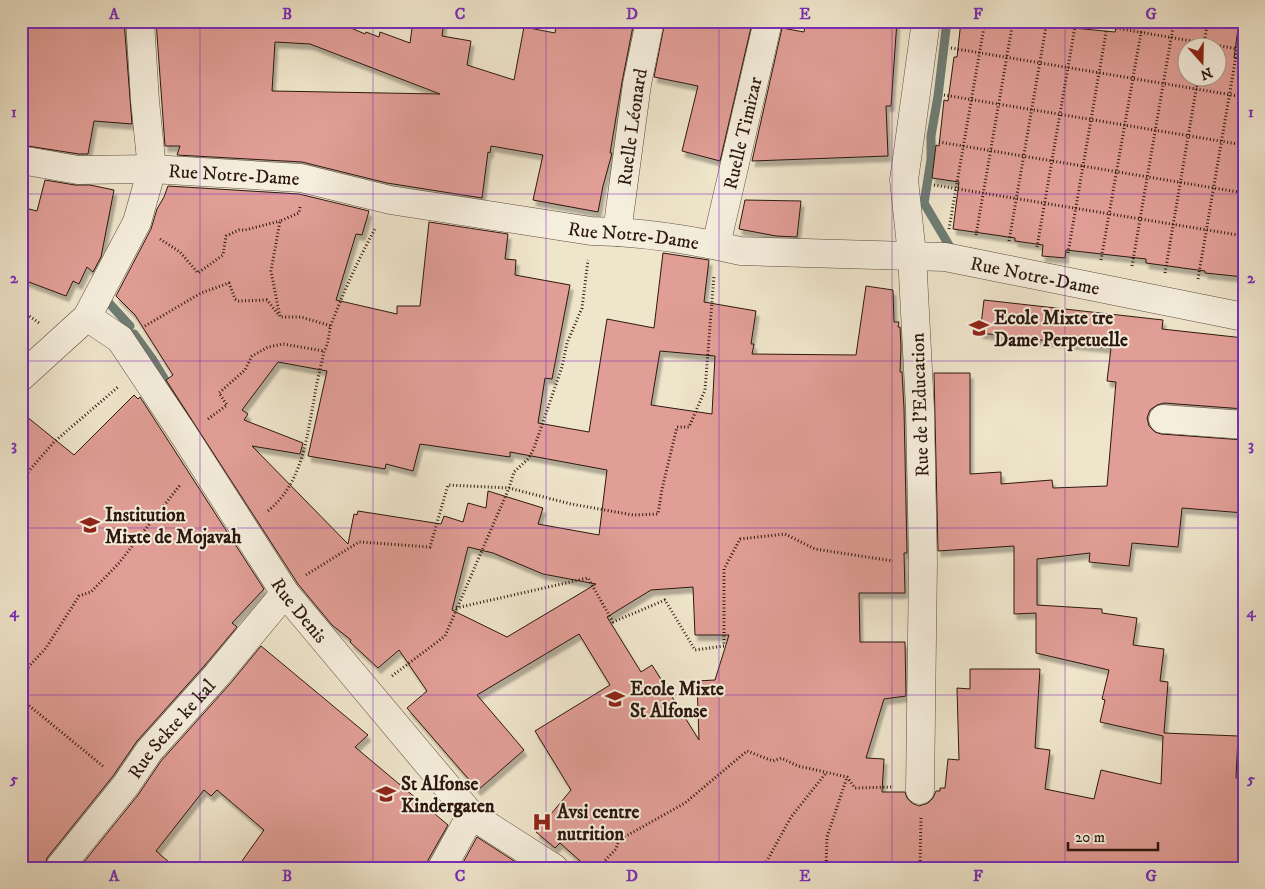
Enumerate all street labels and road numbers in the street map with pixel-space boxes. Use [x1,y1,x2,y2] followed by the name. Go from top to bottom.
[613,66,653,187] street label: Ruelle Léonard
[719,75,768,192] street label: Ruelle Timizar
[168,160,300,191] street label: Rue Notre-Dame
[566,218,701,255] street label: Rue Notre-Dame
[968,252,1102,301] street label: Rue Notre-Dame
[906,332,935,477] street label: Rue de l'Education
[265,574,332,648] street label: Rue Denis
[124,675,221,783] street label: Rue Sekte ke kal

